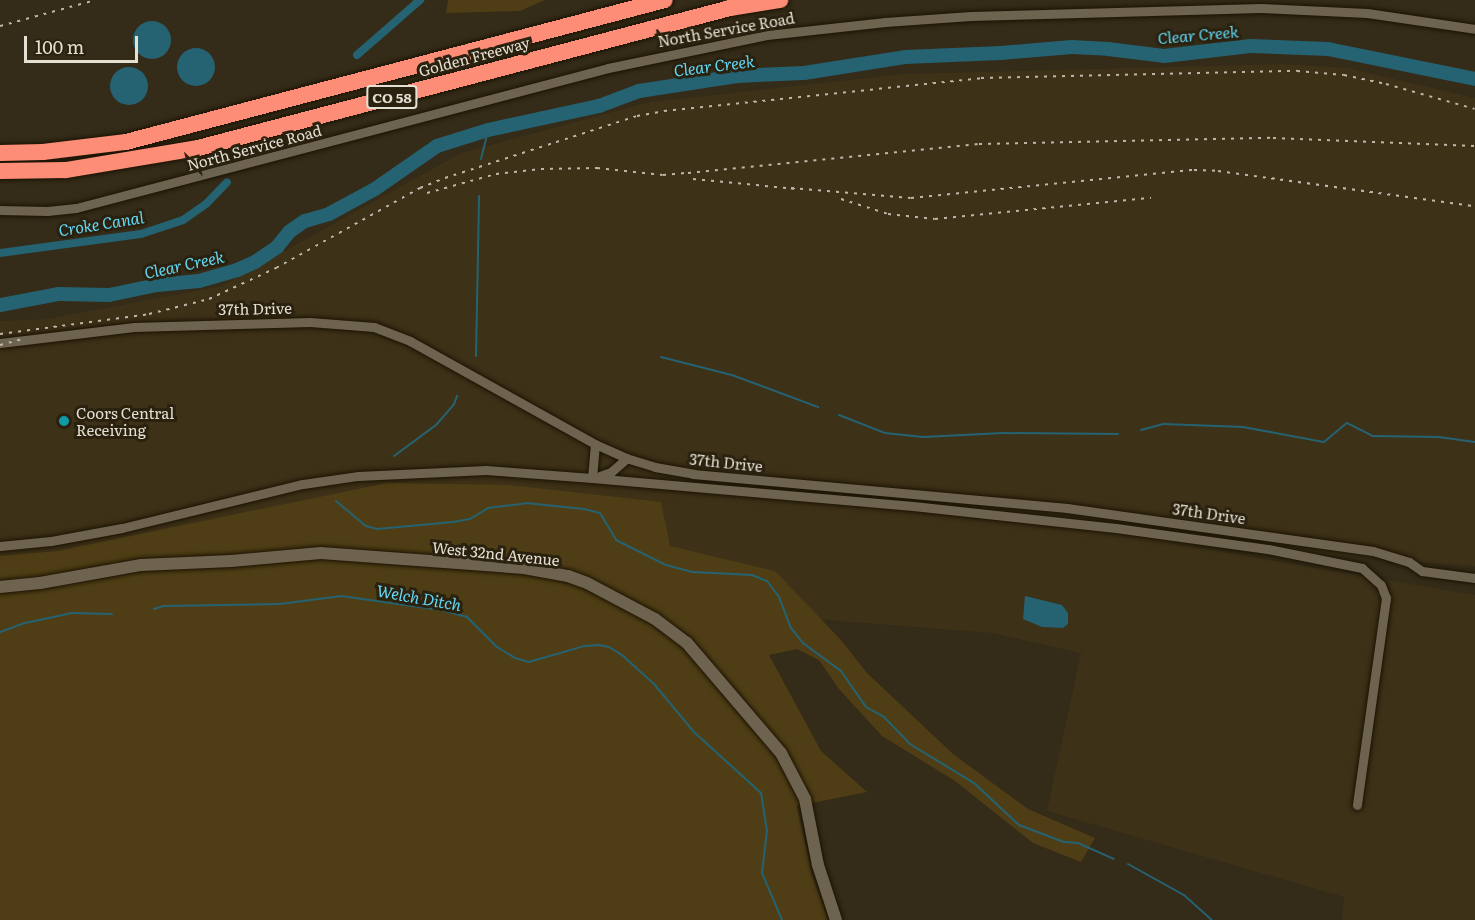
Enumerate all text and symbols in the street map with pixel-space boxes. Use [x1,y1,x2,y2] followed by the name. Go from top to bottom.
[656,8,796,50] street label: North Service Road
[1157,21,1239,47] water label: Clear Creek
[27,24,141,62] scale bar
[35,33,84,60] text: 100 m
[416,33,532,79] street label: Golden Freeway
[673,51,755,79] water label: Clear Creek
[365,86,419,108] road number: CO 58
[185,120,323,174] street label: North Service Road
[57,207,145,239] water label: Croke Canal
[142,246,226,282] water label: Clear Creek
[218,298,292,318] street label: 37th Drive
[76,403,174,438] place label: Coors Central Receiving
[57,414,71,428] marker: Coors Central Receiving
[688,449,764,475] street label: 37th Drive
[1171,499,1247,527] street label: 37th Drive
[431,537,561,569] street label: West 32nd Avenue
[375,580,463,614] water label: Welch Ditch

